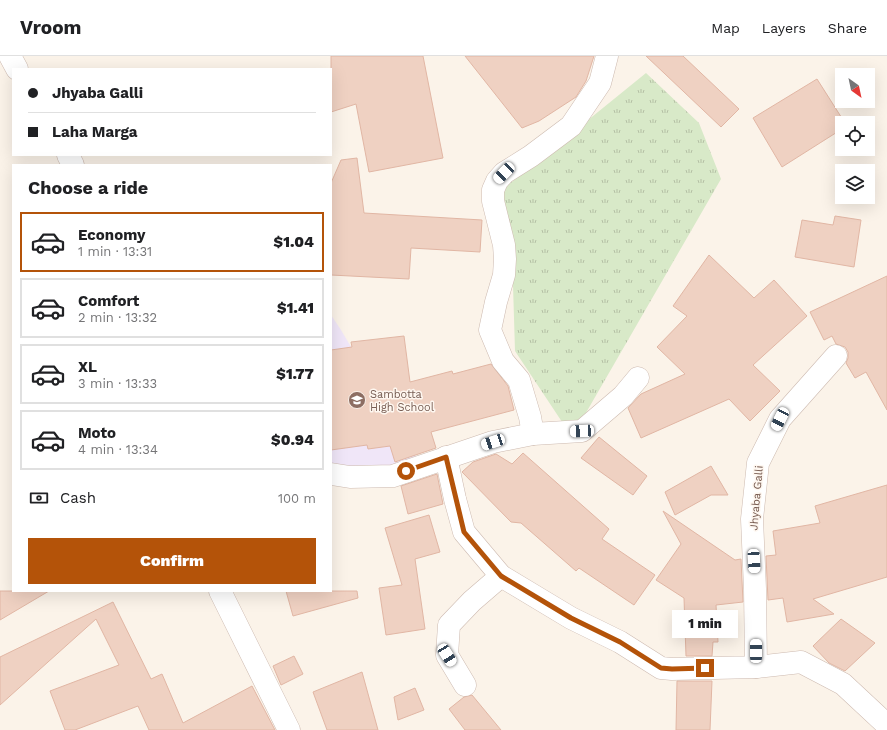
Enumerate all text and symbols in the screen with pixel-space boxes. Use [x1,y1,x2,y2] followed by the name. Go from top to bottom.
[20,16,81,39] text: Vroom
[711,20,740,36] text: Map
[762,20,806,36] text: Layers
[828,20,867,36] text: Share
[835,68,875,108] north arrow
[835,68,875,204] map controls
[52,84,143,102] text: Jhyaba Galli
[835,116,875,156] button: locate
[52,123,138,141] text: Laha Marga
[491,160,517,186] car
[835,164,875,204] button: layers
[28,177,148,198] text: Choose a ride
[30,224,66,260] icon: car
[78,226,145,244] text: Economy
[274,233,314,251] text: $1.04
[78,244,152,259] text: 1 min · 13:31
[30,290,66,326] icon: car
[78,292,139,310] text: Comfort
[277,299,314,317] text: $1.41
[78,310,157,325] text: 2 min · 13:32
[30,356,66,392] icon: car
[78,358,97,376] text: XL
[276,365,314,383] text: $1.77
[78,376,157,391] text: 3 min · 13:33
[370,388,435,414] place label: Sambotta High School
[347,390,367,410] school or university icon: Sambotta High School
[769,406,791,432] car
[30,422,66,458] icon: car
[78,424,116,442] text: Moto
[570,424,594,438] car
[271,431,314,449] text: $0.94
[480,433,506,451] car
[78,442,158,457] text: 4 min · 13:34
[397,462,415,480] route start
[747,465,766,531] street label: Jhyaba Galli
[28,487,50,509] icon: cash
[60,489,96,507] text: Cash
[278,491,316,506] text: 100 m
[28,538,316,584] button: Confirm
[747,549,761,573] car
[672,610,738,638] callout: 1 min
[688,616,722,631] text: 1 min
[750,639,762,663] car
[436,642,458,668] car
[696,659,714,677] route end

